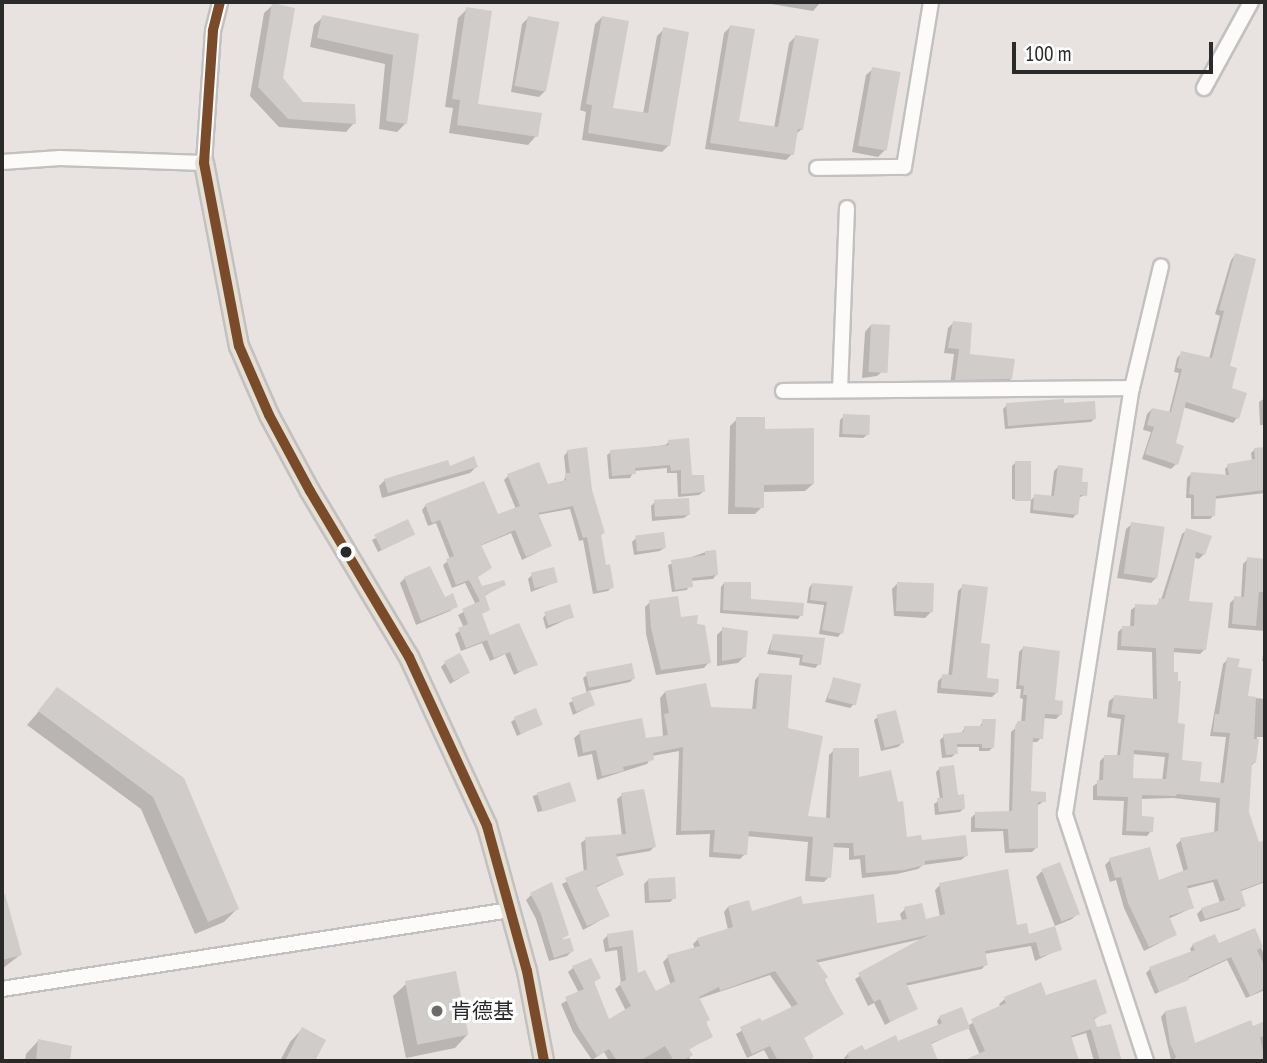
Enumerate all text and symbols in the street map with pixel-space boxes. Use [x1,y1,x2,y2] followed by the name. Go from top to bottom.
[1015,28,1216,72] scale bar
[1025,40,1071,67] text: 100 m
[339,545,353,559] unlabelled marker
[451,998,514,1024] place label: 肯德基
[429,1003,445,1019] marker: 肯德基

